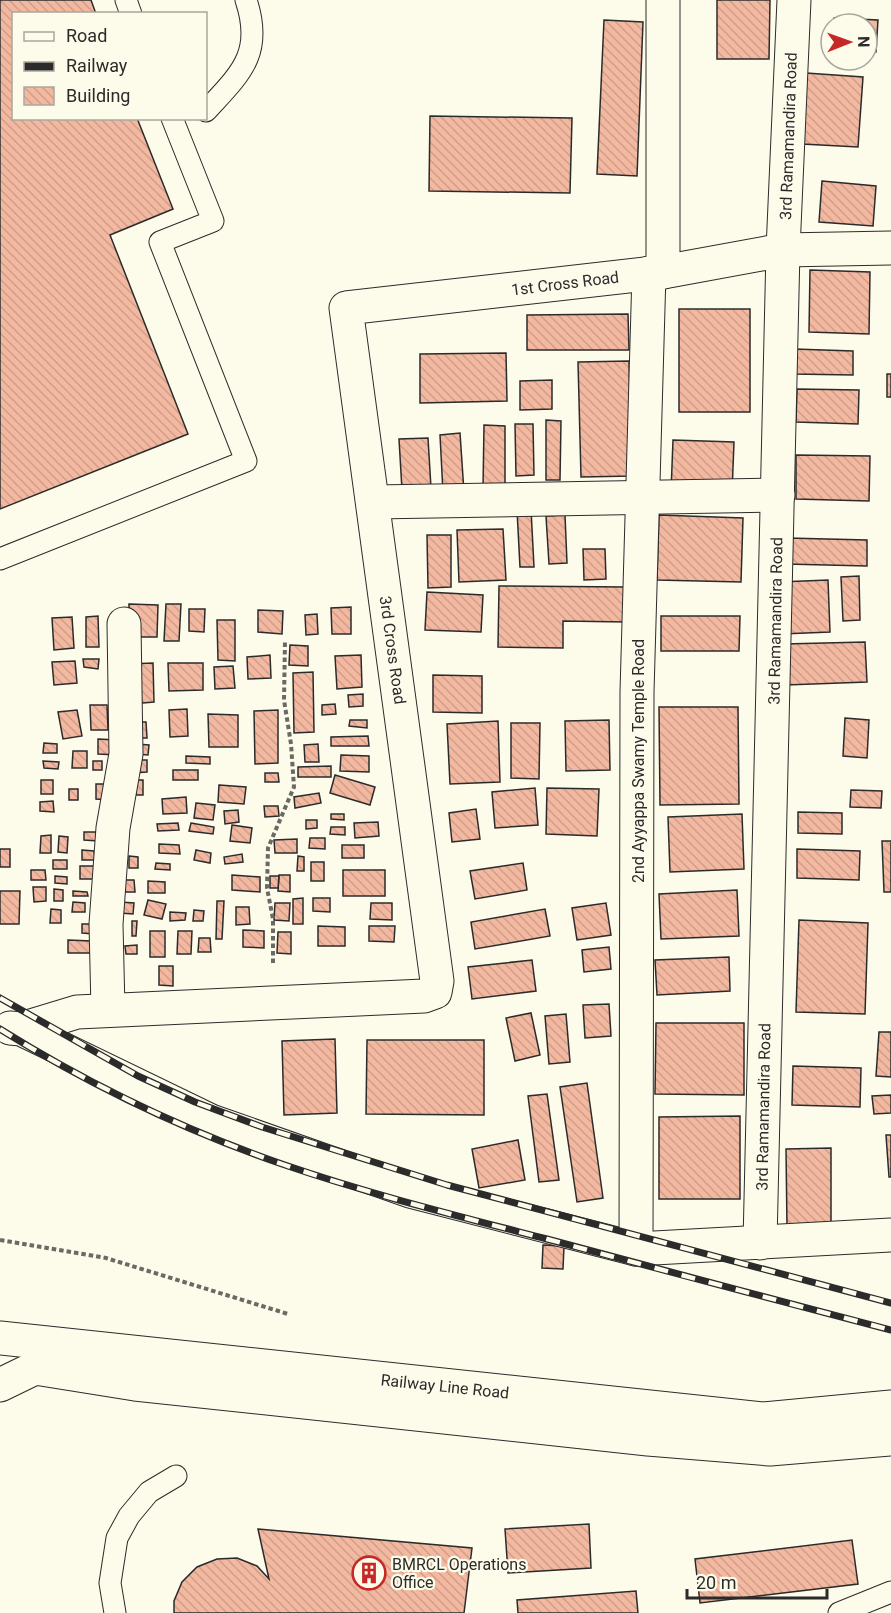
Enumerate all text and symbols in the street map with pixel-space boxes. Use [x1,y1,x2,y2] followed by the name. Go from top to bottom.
[12,12,207,120] legend
[819,12,879,72] north arrow
[66,25,107,46] text: Road
[854,36,873,48] text: N
[776,52,801,220] street label: 3rd Ramamandira Road
[66,55,128,76] text: Railway
[66,85,130,106] text: Building
[510,267,620,300] street label: 1st Cross Road
[765,537,786,705] street label: 3rd Ramamandira Road
[375,595,410,705] street label: 3rd Cross Road
[629,639,648,883] street label: 2nd Ayyappa Swamy Temple Road
[753,1023,774,1191] street label: 3rd Ramamandira Road
[380,1370,510,1403] street label: Railway Line Road
[351,1555,387,1591] building icon: BMRCL Operations Office
[392,1555,526,1592] place label: BMRCL Operations Office
[687,1562,826,1600] scale bar
[696,1572,736,1593] text: 20 m

